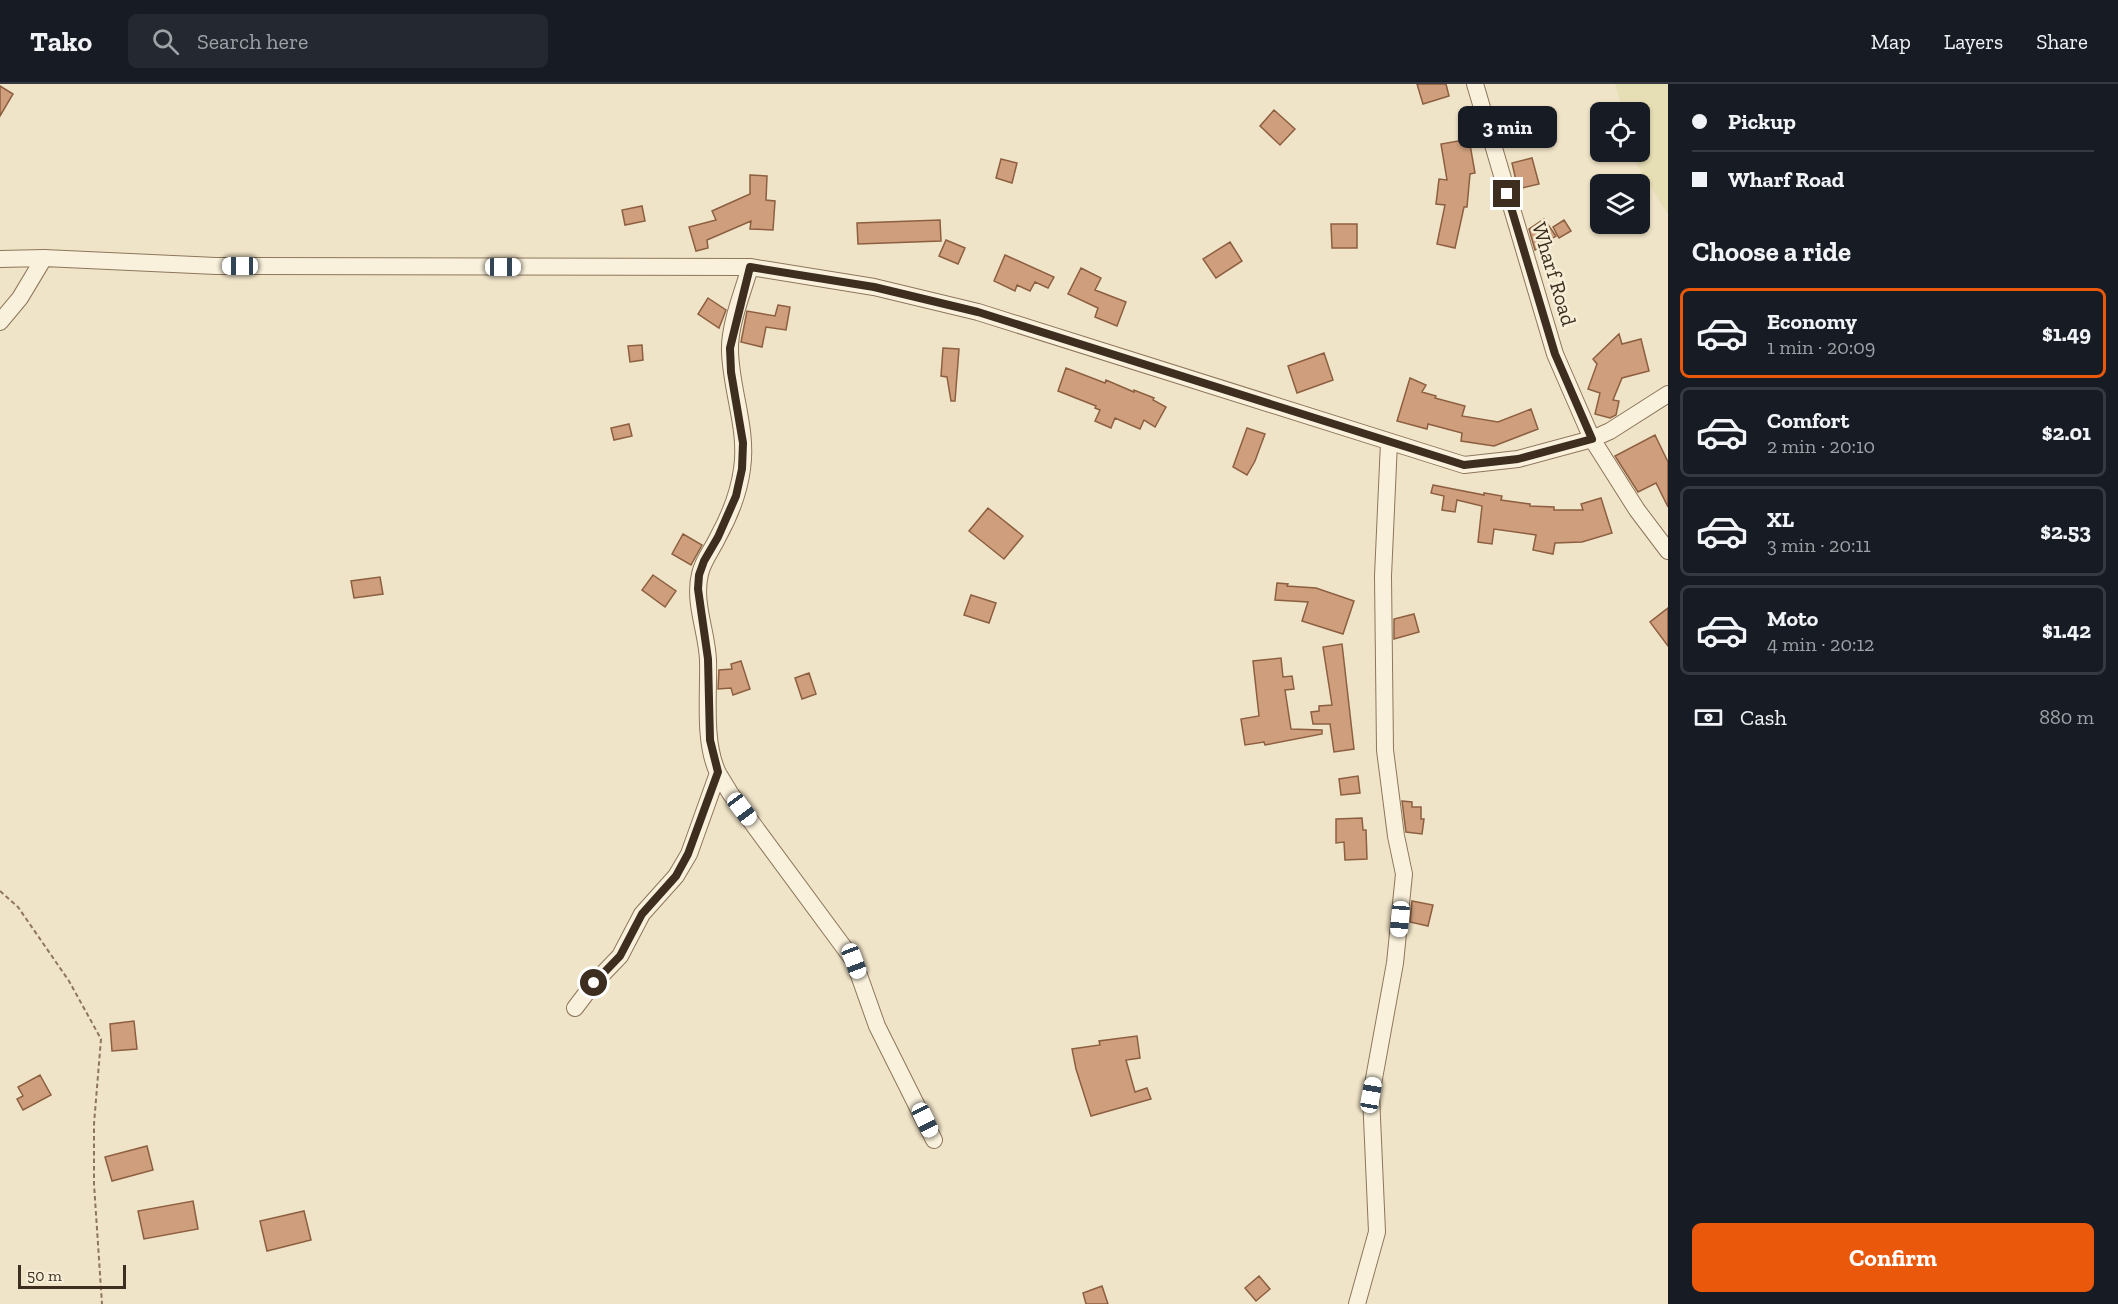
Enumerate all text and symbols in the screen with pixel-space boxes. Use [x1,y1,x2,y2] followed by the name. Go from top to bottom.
[128,14,548,68] search box
[30,25,92,58] text: Tako
[149,25,182,58] icon: search
[197,28,308,55] text: Search here
[1871,29,1911,54] text: Map
[1944,29,2003,54] text: Layers
[2036,29,2088,54] text: Share
[1590,102,1650,234] map controls
[1590,102,1650,162] button: locate
[1458,107,1556,149] callout: 3 min
[1728,108,1796,135] text: Pickup
[1483,115,1532,139] text: 3 min
[1728,166,1844,193] text: Wharf Road
[1590,174,1650,234] button: layers
[1493,180,1520,207] route end
[1527,219,1582,329] street label: Wharf Road
[1692,236,1851,268] text: Choose a ride
[222,257,258,275] car
[485,258,521,276] car
[1695,306,1749,360] icon: car
[1767,308,1857,335] text: Economy
[2042,320,2091,347] text: $1.49
[1767,335,1875,359] text: 1 min · 20:09
[1695,405,1749,459] icon: car
[1767,407,1849,434] text: Comfort
[2042,419,2091,446] text: $2.01
[1767,434,1875,458] text: 2 min · 20:10
[1695,504,1749,558] icon: car
[1767,506,1794,533] text: XL
[2040,518,2091,545] text: $2.53
[1767,533,1871,557] text: 3 min · 20:11
[1695,603,1749,657] icon: car
[1767,605,1818,632] text: Moto
[2042,617,2091,644] text: $1.42
[1767,632,1874,656] text: 4 min · 20:12
[1692,701,1725,734] icon: cash
[1740,704,1787,731] text: Cash
[2039,705,2094,729] text: 880 m
[724,789,760,829] car
[1389,900,1411,938] car
[839,941,869,981] car
[580,969,607,996] route start
[1359,1076,1383,1114] car
[909,1100,941,1140] car
[1692,1223,2094,1292] button: Confirm
[18,1262,126,1290] scale bar
[27,1266,62,1285] text: 50 m

